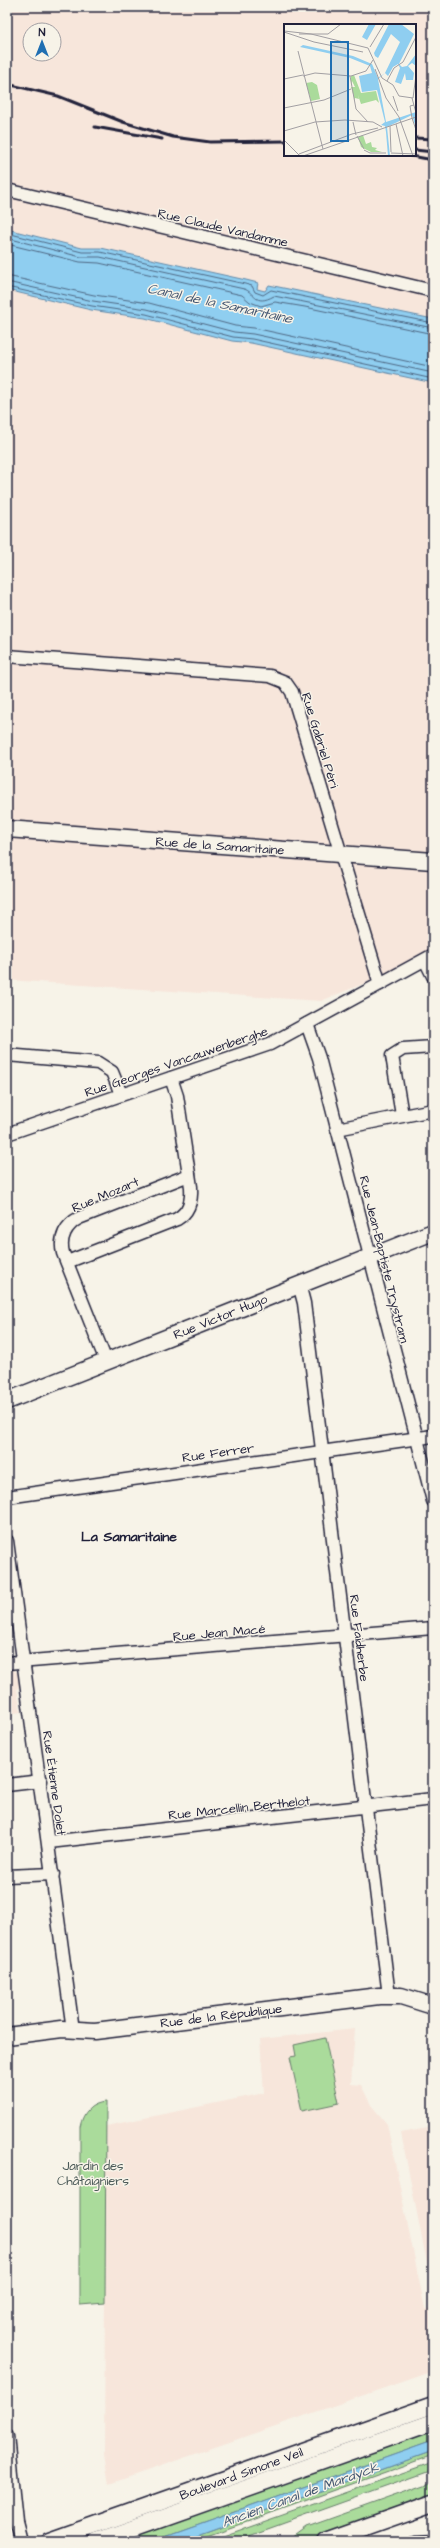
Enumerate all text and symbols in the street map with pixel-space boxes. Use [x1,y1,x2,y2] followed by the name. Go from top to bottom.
[22,22,62,62] north arrow
[284,24,416,156] inset map
[39,25,46,40] text: N
[156,204,290,252] street label: Rue Claude Vandamme
[145,279,296,329] water label: Canal de la Samaritaine
[297,690,343,790] street label: Rue Gabriel Péri
[155,833,285,859] street label: Rue de la Samaritaine
[82,1022,271,1103] street label: Rue Georges Vancauwenberghe
[69,1172,143,1217] street label: Rue Mozart
[354,1174,414,1346] street label: Rue Jean-Baptiste Trystram
[171,1290,271,1345] street label: Rue Victor Hugo
[181,1439,255,1467] street label: Rue Ferrer
[81,1527,177,1547] district label: La Samaritaine
[345,1594,373,1683] street label: Rue Faidherbe
[172,1620,266,1646] street label: Rue Jean Macé
[38,1730,70,1837] street label: Rue Étienne Dolet
[167,1792,312,1824] street label: Rue Marcellin Berthelot
[159,2000,283,2032] street label: Rue de la République
[57,2157,129,2191] park label: Jardin des Châtaigniers
[177,2443,306,2505] street label: Boulevard Simone Veil
[219,2457,382,2533] water label: Ancien Canal de Mardyck

